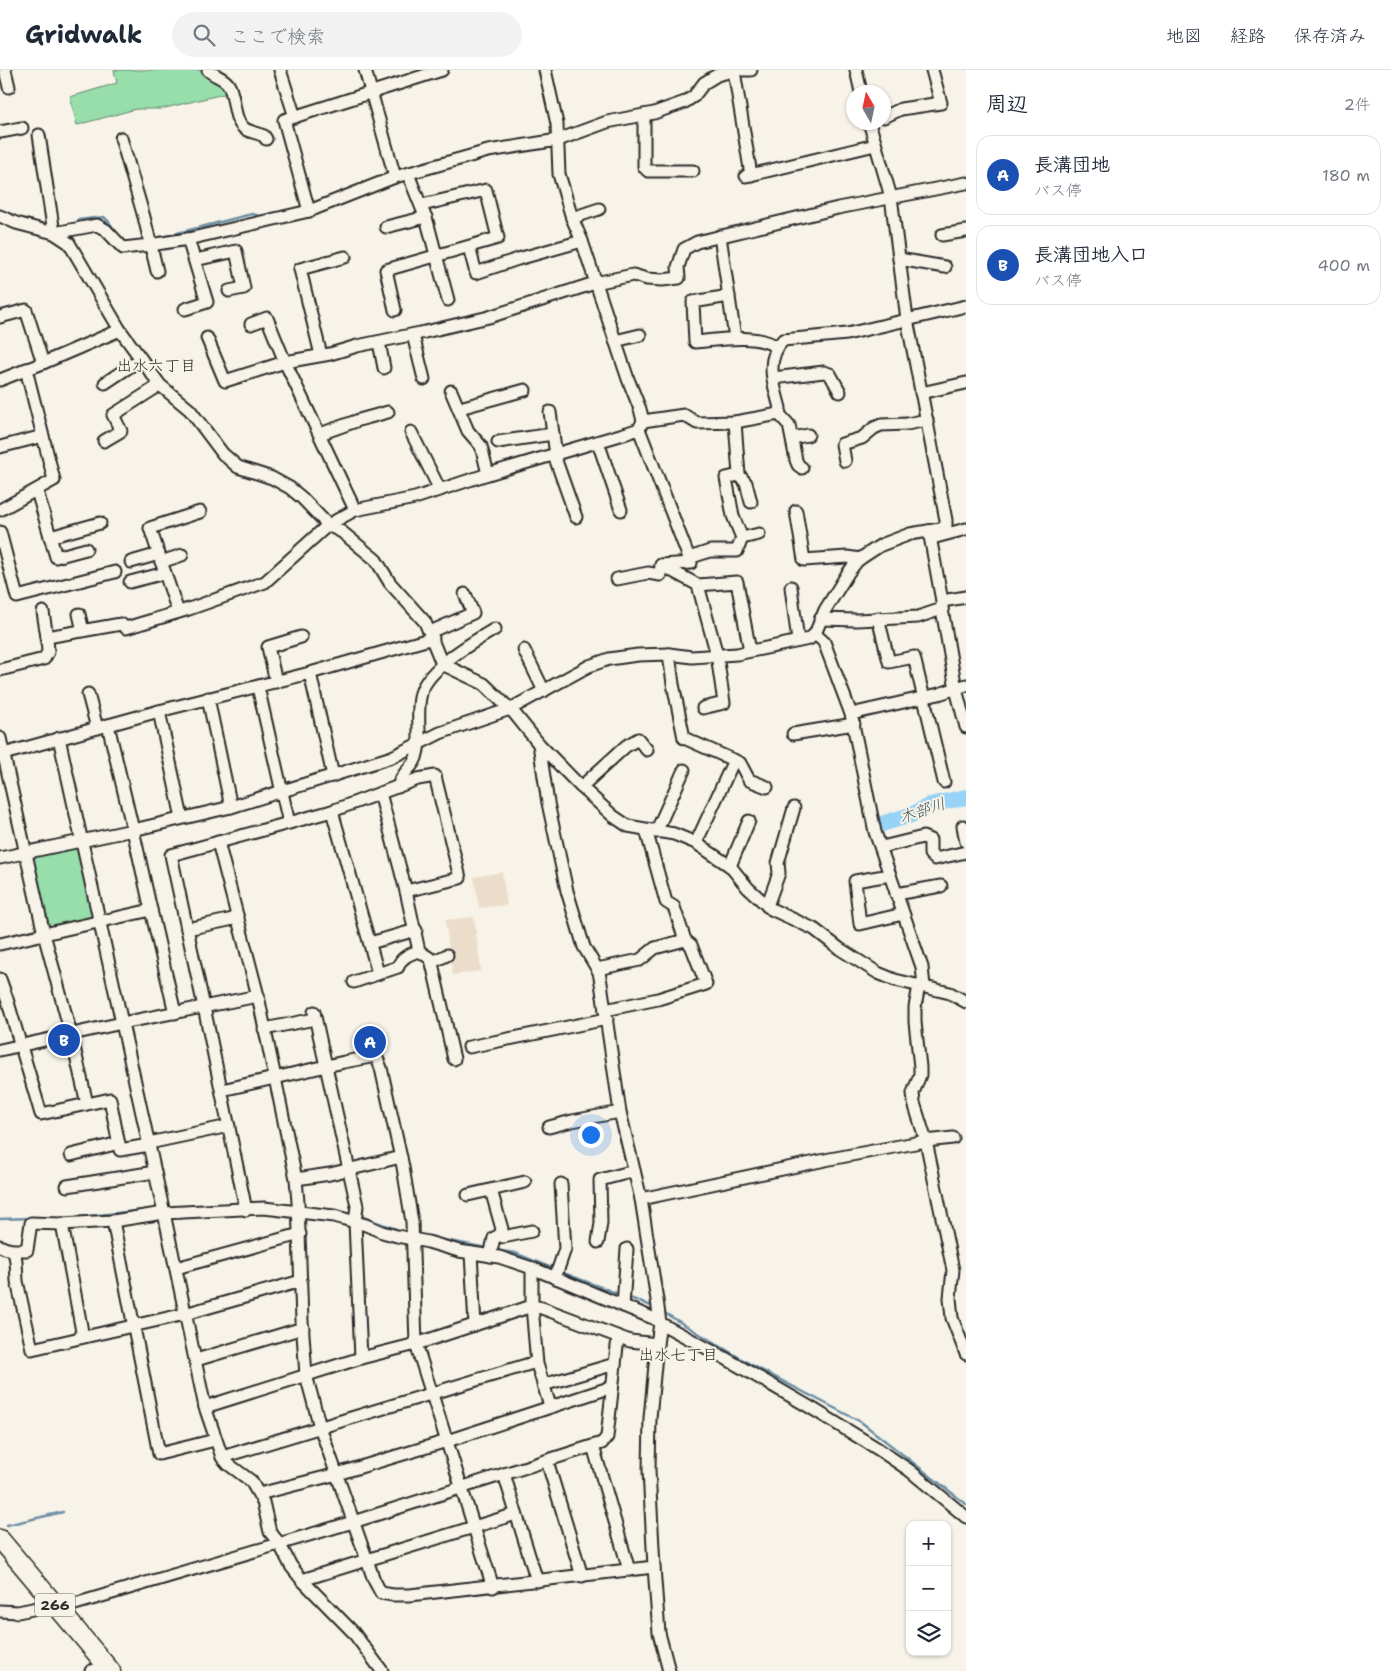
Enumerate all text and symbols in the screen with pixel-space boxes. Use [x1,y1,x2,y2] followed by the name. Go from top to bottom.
[172,12,522,57] search box
[25,19,142,51] text: Gridwalk
[190,21,218,49] icon: search
[230,24,325,49] text: ここで検索
[1166,24,1202,48] text: 地図
[1230,24,1266,48] text: 経路
[1294,24,1366,48] text: 保存済み
[846,85,891,130] north arrow
[986,90,1028,118] text: 周辺
[1344,94,1371,115] text: 2件
[1034,152,1110,177] text: 長溝団地
[997,165,1009,186] text: A
[1322,165,1370,186] text: 180 m
[1034,180,1082,201] text: バス停
[1034,242,1148,267] text: 長溝団地入口
[998,255,1008,276] text: B
[1317,255,1370,276] text: 400 m
[1034,270,1082,291] text: バス停
[116,355,196,376] district label: 出水六丁目
[896,793,948,828] water label: 木部川
[48,1021,80,1059] pin: B
[354,1023,386,1061] pin: A
[578,1122,604,1148] your location
[638,1344,718,1365] district label: 出水七丁目
[906,1521,951,1656] map controls
[906,1521,951,1566] button: +
[906,1566,951,1611] button: −
[35,1594,75,1616] road number: 266
[906,1611,951,1656] button: layers

